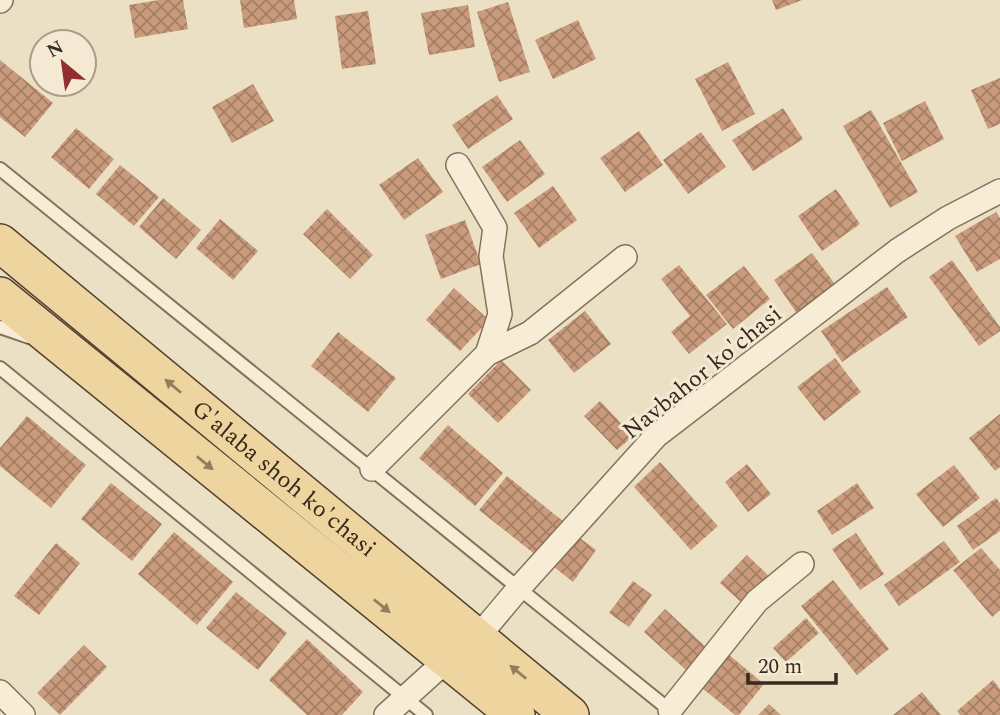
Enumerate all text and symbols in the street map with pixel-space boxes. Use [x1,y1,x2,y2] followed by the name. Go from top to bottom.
[28,28,98,98] north arrow
[42,33,69,66] text: N
[615,297,790,449] street label: Navbahor ko'chasi
[164,379,181,394] one-way arrow
[183,392,384,566] street label: G'alaba shoh ko'chasi
[196,455,214,470] one-way arrow
[373,598,391,613] one-way arrow
[748,642,836,686] scale bar
[758,651,802,683] text: 20 m
[509,665,526,680] one-way arrow

